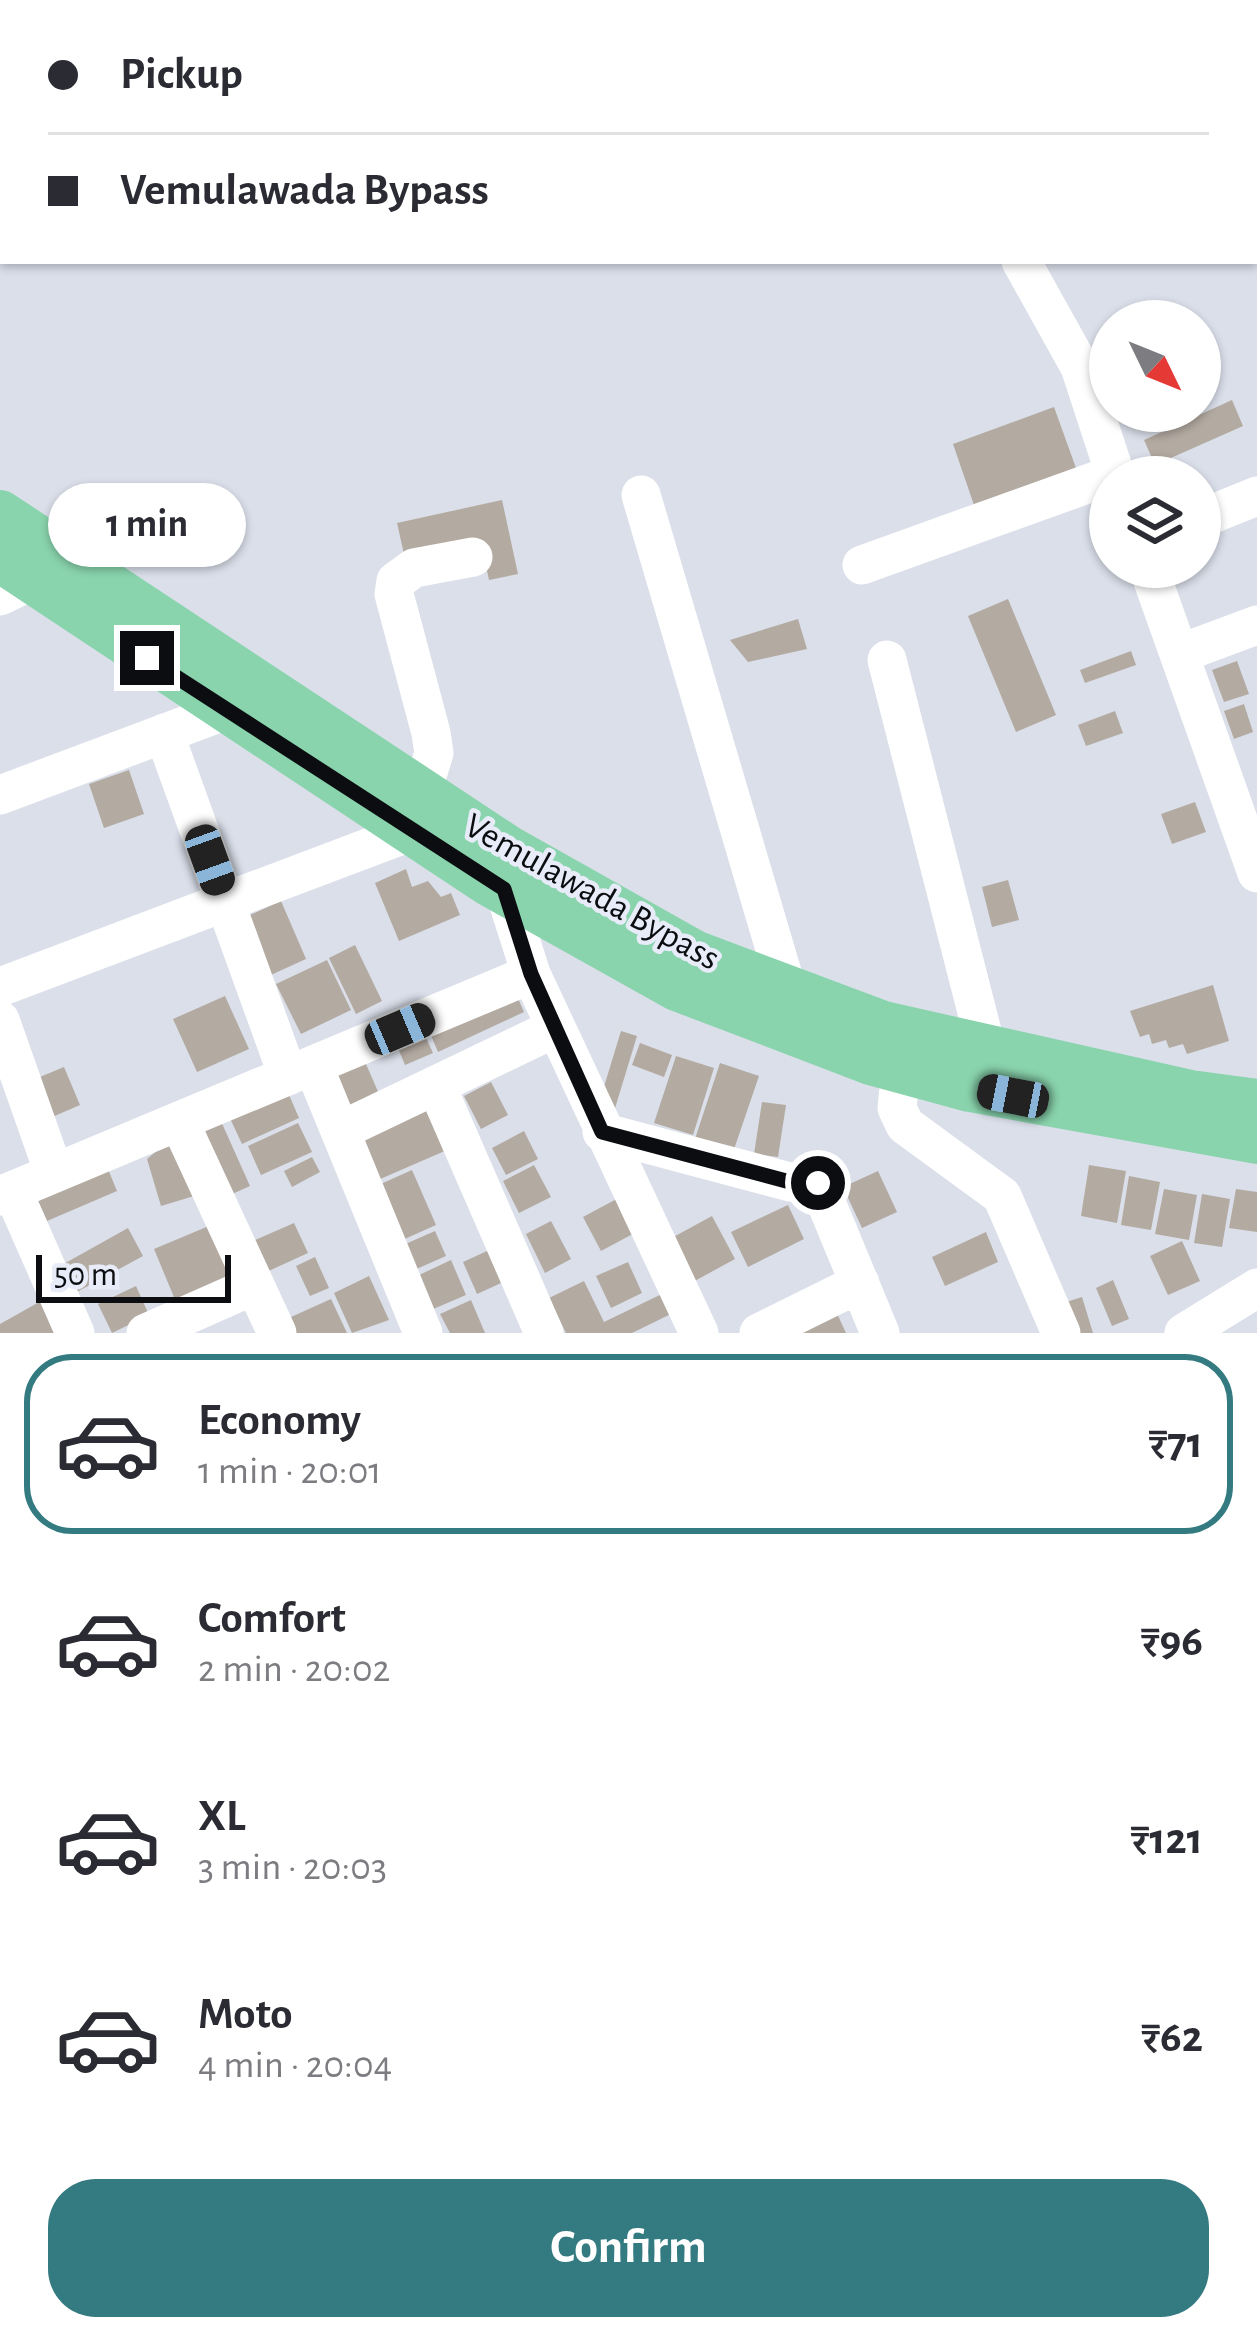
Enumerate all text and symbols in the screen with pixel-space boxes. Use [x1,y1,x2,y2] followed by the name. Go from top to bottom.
[120,52,243,97] text: Pickup
[120,168,489,213] text: Vemulawada Bypass
[1089,300,1221,432] north arrow
[1089,300,1221,588] map controls
[1089,456,1221,588] button: layers
[48,484,246,568] callout: 1 min
[106,505,188,544] text: 1 min
[120,631,174,685] route end
[458,807,726,977] street label: Vemulawada Bypass
[181,820,239,900] car
[360,998,440,1060] car
[974,1071,1052,1121] car
[791,1156,845,1210] route start
[36,1249,231,1302] scale bar
[54,1259,117,1292] text: 50 m
[54,1390,162,1498] icon: car
[198,1398,361,1443] text: Economy
[1149,1421,1203,1466] text: ₹71
[198,1452,382,1491] text: 1 min · 20:01
[54,1588,162,1696] icon: car
[198,1596,346,1641] text: Comfort
[1141,1619,1203,1664] text: ₹96
[198,1650,390,1689] text: 2 min · 20:02
[54,1786,162,1894] icon: car
[198,1794,246,1839] text: XL
[1131,1817,1203,1862] text: ₹121
[198,1848,387,1887] text: 3 min · 20:03
[54,1984,162,2092] icon: car
[198,1992,293,2037] text: Moto
[1141,2015,1203,2060] text: ₹62
[198,2046,392,2085] text: 4 min · 20:04
[48,2179,1209,2317] button: Confirm

